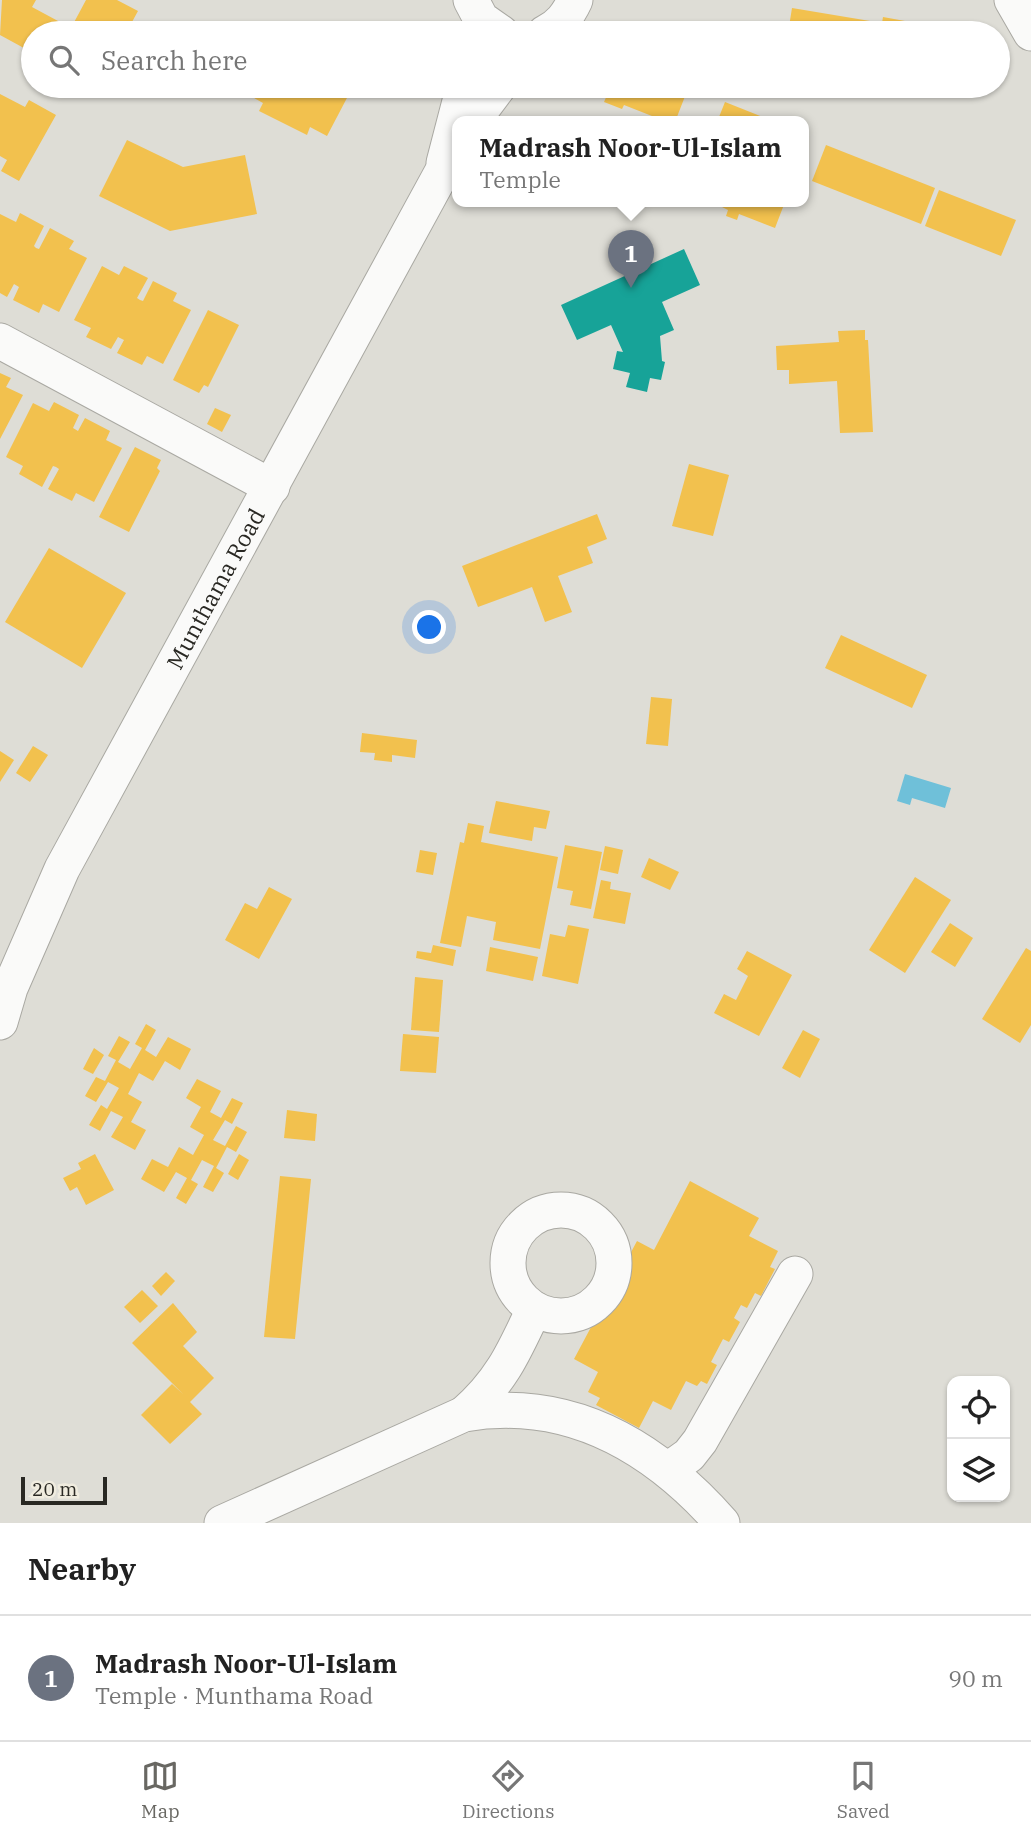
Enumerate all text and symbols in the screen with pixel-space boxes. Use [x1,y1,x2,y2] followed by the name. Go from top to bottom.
[21,21,1010,98] search box
[45,41,83,79] icon: search
[101,43,247,77] text: Search here
[452,116,809,207] popup
[479,130,782,164] text: Madrash Noor-Ul-Islam
[479,164,561,194] text: Temple
[608,230,654,288] pin: 1
[159,503,271,674] street label: Munthama Road
[412,610,446,644] your location
[947,1376,1010,1502] map controls
[947,1376,1010,1439] button: locate
[947,1439,1010,1502] button: layers
[21,1474,107,1506] scale bar
[32,1477,77,1501] text: 20 m
[28,1549,136,1588] text: Nearby
[95,1646,397,1680] text: Madrash Noor-Ul-Islam
[44,1663,58,1693] text: 1
[948,1663,1003,1693] text: 90 m
[95,1680,373,1710] text: Temple · Munthama Road
[141,1757,180,1823] tab: Map
[462,1757,555,1823] tab: Directions
[837,1757,890,1823] tab: Saved

